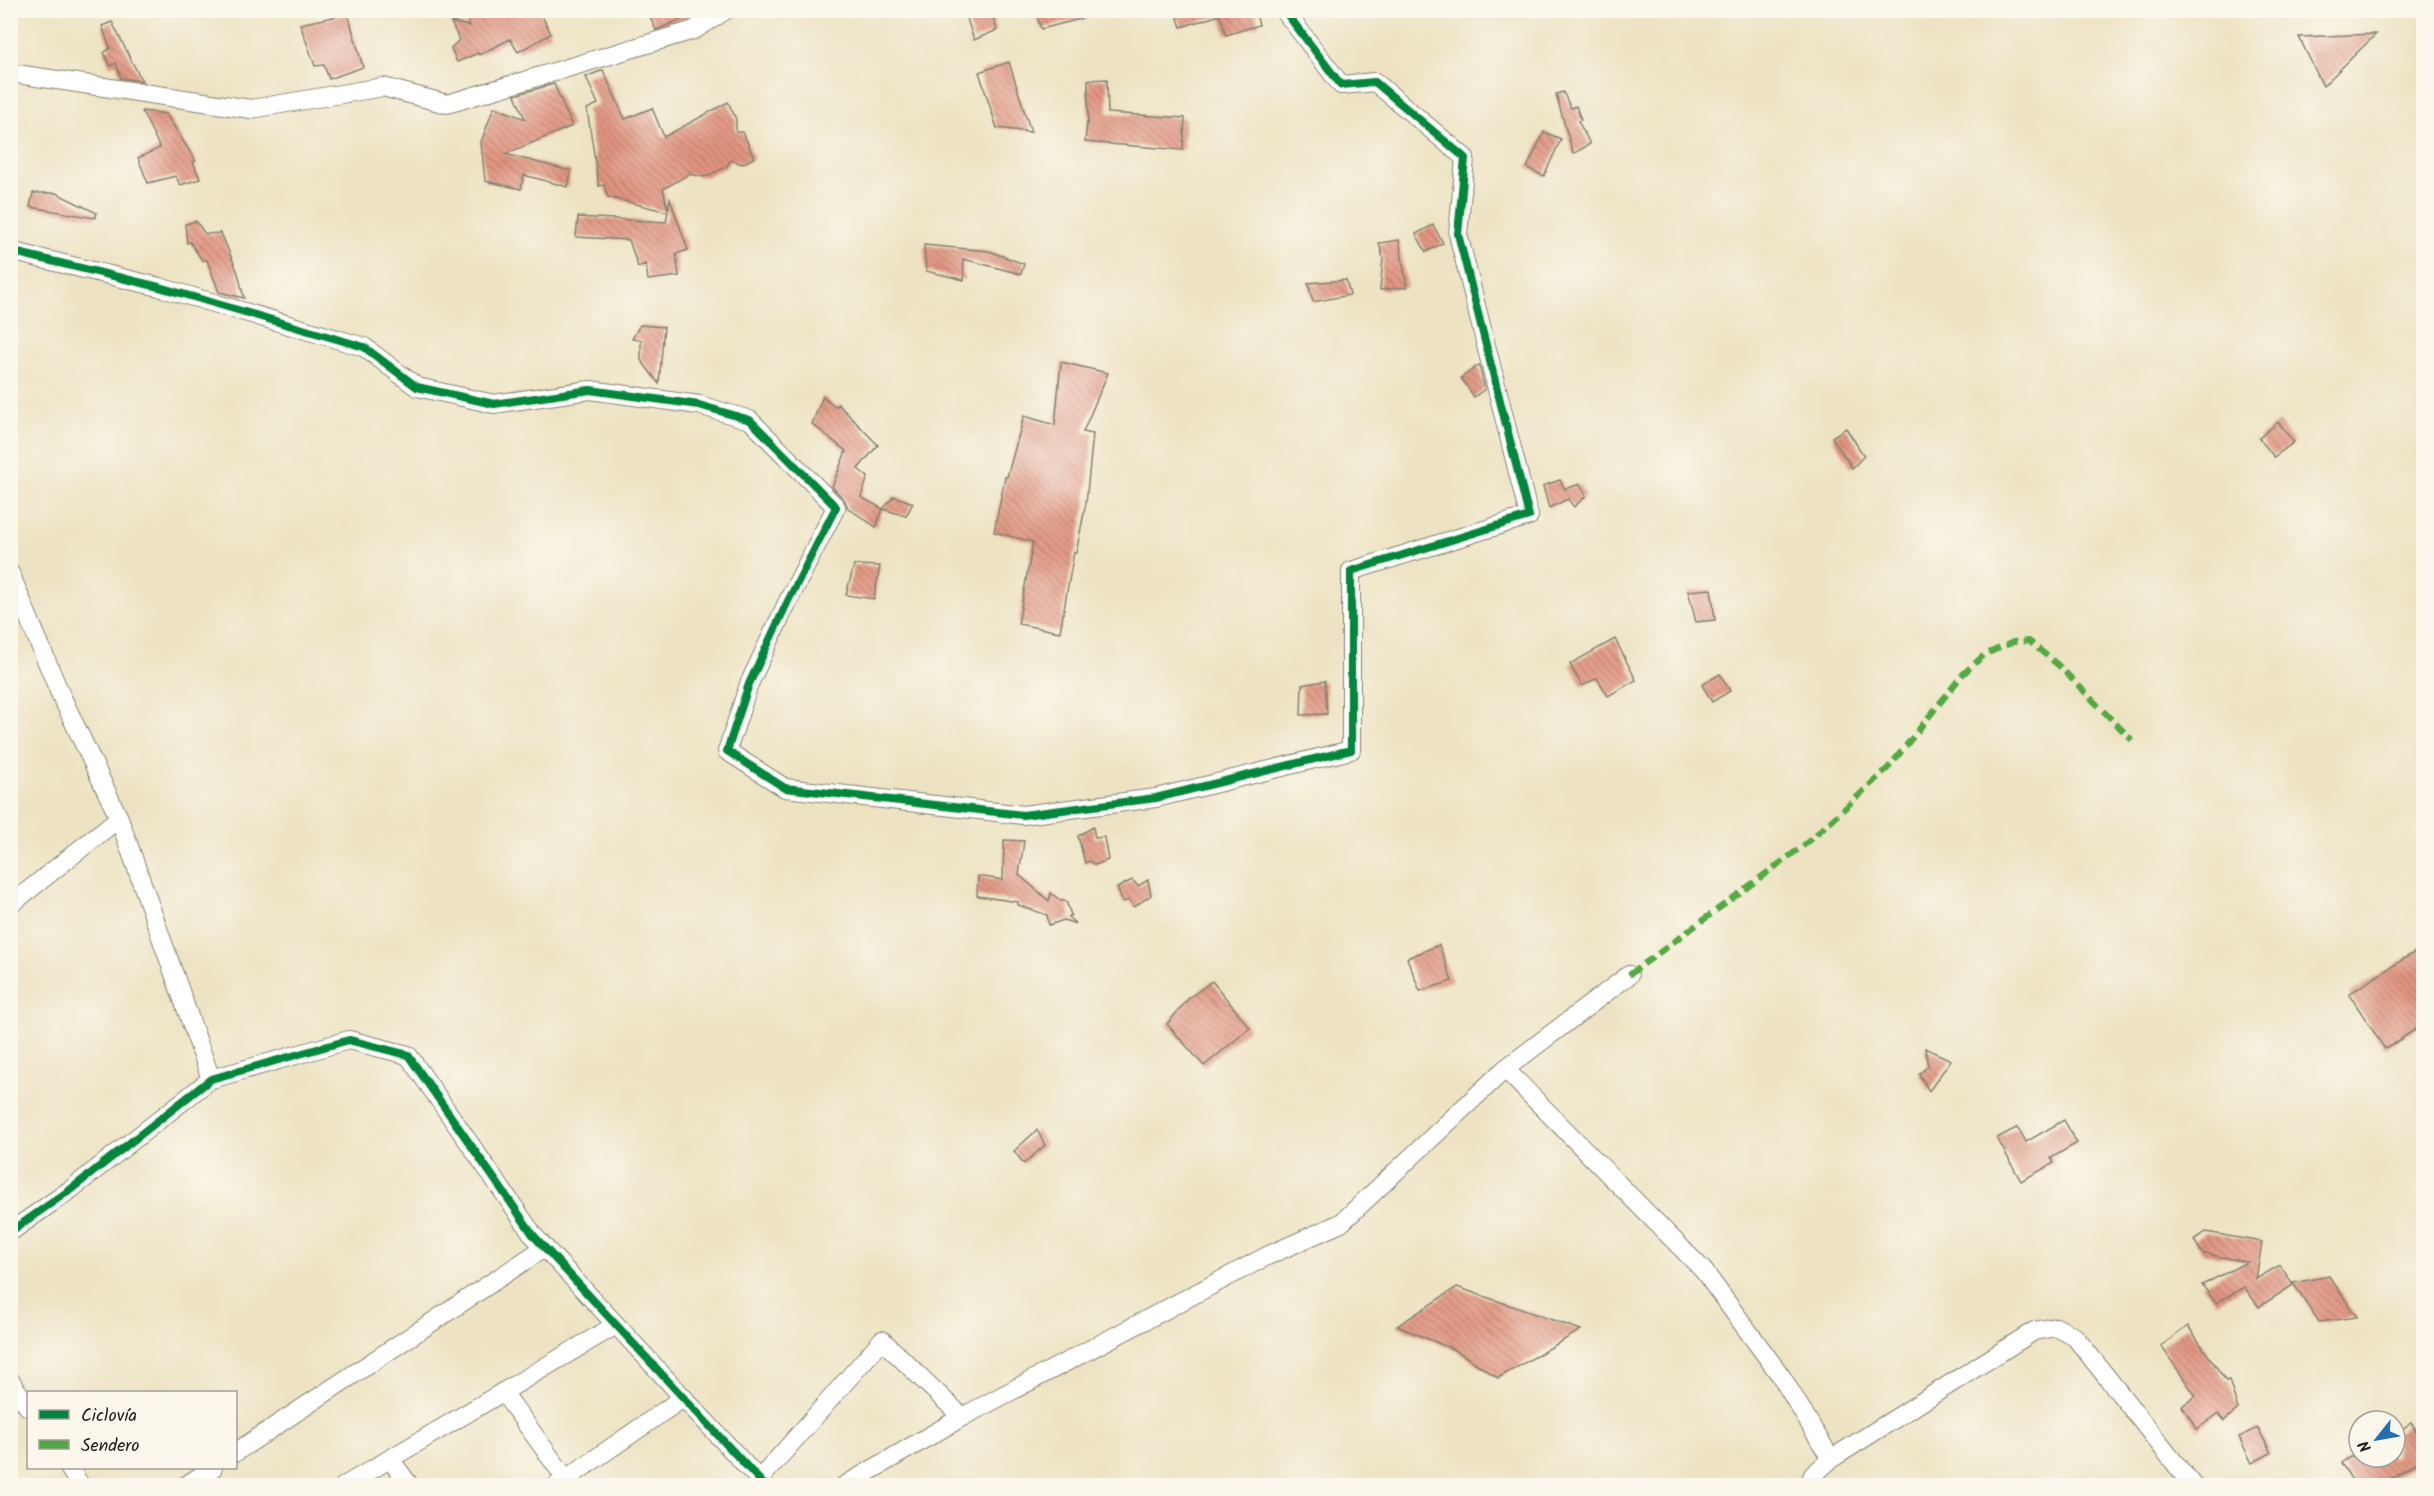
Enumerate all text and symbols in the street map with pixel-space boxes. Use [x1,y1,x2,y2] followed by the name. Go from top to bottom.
[27,1391,237,1469] legend
[81,1402,137,1431] text: Ciclovía
[2347,1409,2407,1469] north arrow
[81,1432,139,1461] text: Sendero
[2352,1435,2379,1457] text: N

